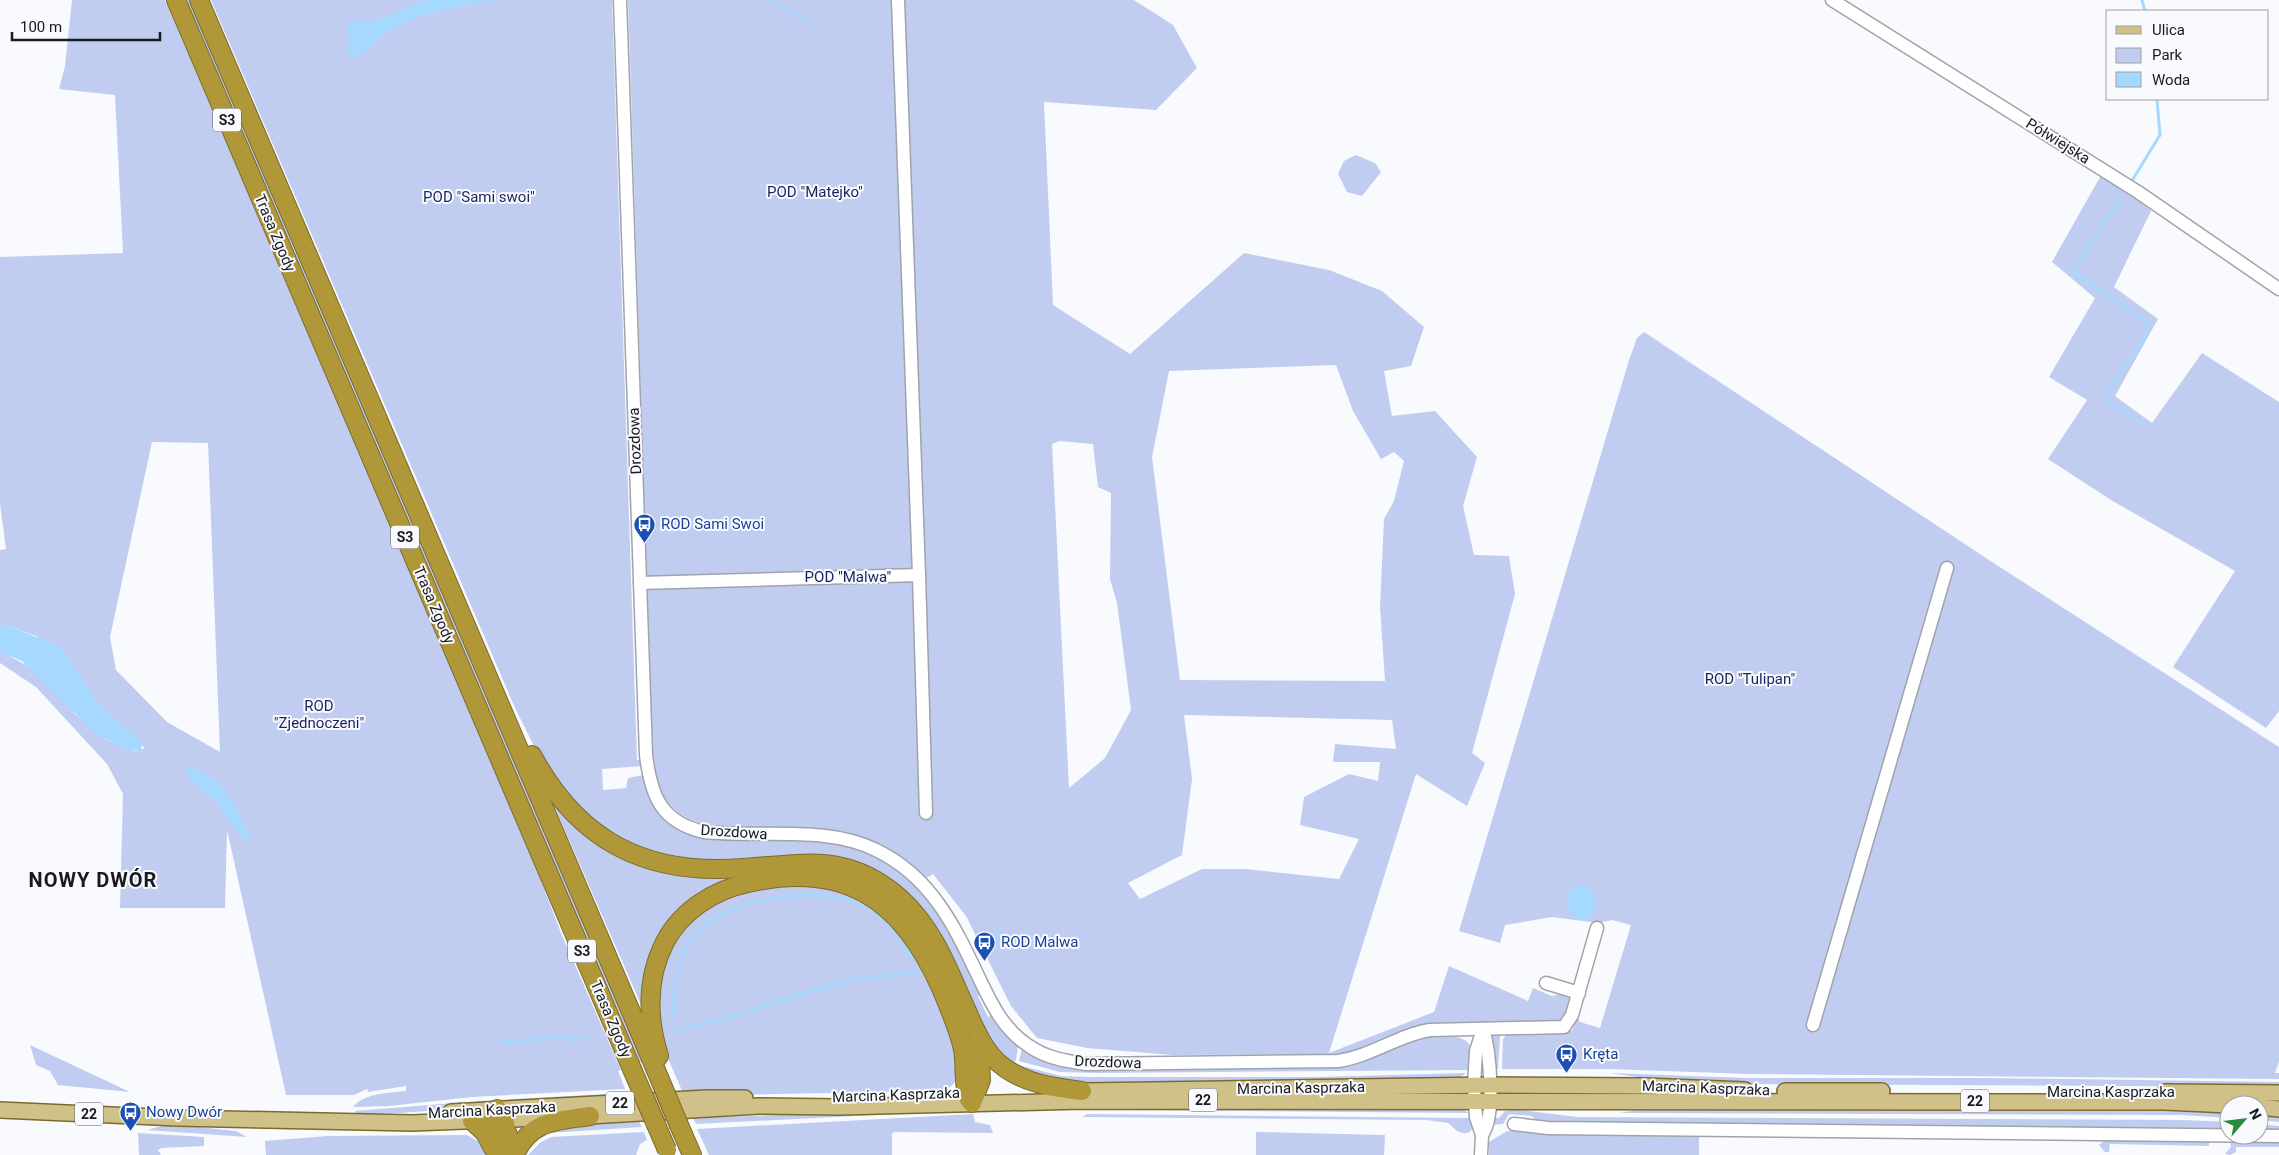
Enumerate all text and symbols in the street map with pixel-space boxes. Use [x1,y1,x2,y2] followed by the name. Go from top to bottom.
[12,10,160,42] scale bar
[2106,10,2269,100] legend
[20,18,62,36] text: 100 m
[2152,21,2185,39] text: Ulica
[2152,46,2183,64] text: Park
[2152,71,2190,89] text: Woda
[213,108,241,132] road number: S3
[2023,114,2093,168] street label: Półwiejska
[767,183,863,201] park label: POD "Matejko"
[423,188,535,206] park label: POD "Sami swoi"
[251,192,299,274] street label: Trasa Zgody
[625,407,645,475] street label: Drozdowa
[633,512,657,543] bus stop icon: ROD Sami Swoi
[661,515,764,533] place label: ROD Sami Swoi
[391,526,419,548] road number: S3
[410,564,458,646] street label: Trasa Zgody
[805,568,892,586] park label: POD "Malwa"
[1705,670,1796,688] park label: ROD "Tulipan"
[274,697,364,732] park label: ROD "Zjednoczeni"
[700,821,768,843] street label: Drozdowa
[29,868,157,892] district label: NOWY DWÓR
[973,930,997,961] bus stop icon: ROD Malwa
[1001,933,1078,951] place label: ROD Malwa
[568,939,596,962] road number: S3
[587,978,635,1060] street label: Trasa Zgody
[1555,1042,1579,1073] bus stop icon: Kręta
[1583,1045,1618,1063] place label: Kręta
[1074,1052,1142,1072] street label: Drozdowa
[1642,1077,1770,1099] street label: Marcina Kasprzaka
[1237,1078,1365,1098] street label: Marcina Kasprzaka
[2047,1083,2175,1101] street label: Marcina Kasprzaka
[832,1084,960,1106] street label: Marcina Kasprzaka
[1189,1088,1217,1112] road number: 22
[1961,1090,1989,1112] road number: 22
[606,1092,634,1114] road number: 22
[2219,1095,2269,1145] north arrow
[428,1098,556,1122] street label: Marcina Kasprzaka
[118,1100,142,1131] bus stop icon: Nowy Dwór
[75,1102,103,1126] road number: 22
[146,1103,222,1121] place label: Nowy Dwór
[2246,1106,2265,1122] text: N

